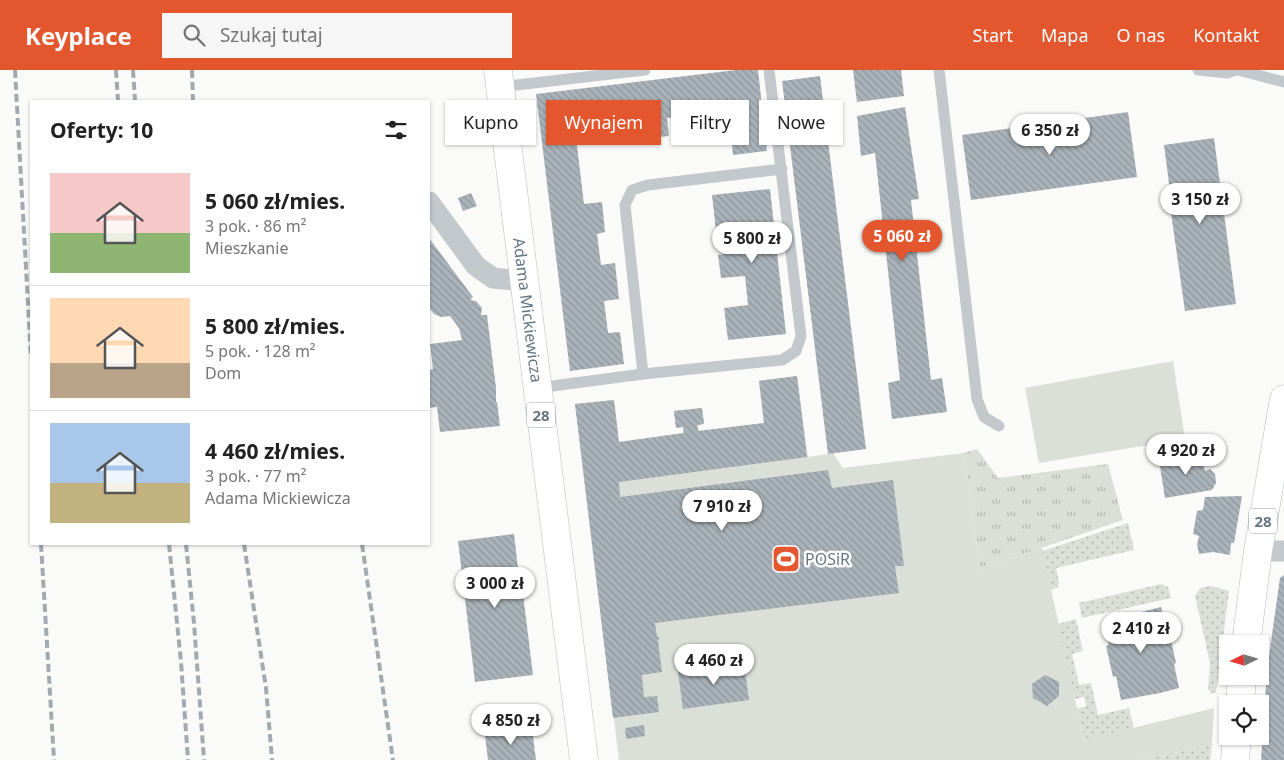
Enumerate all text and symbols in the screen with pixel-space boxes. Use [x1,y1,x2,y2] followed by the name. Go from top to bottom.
[162,13,512,58] search box
[25,19,132,52] text: Keyplace
[180,21,208,49] icon: search
[220,22,323,48] text: Szukaj tutaj
[973,23,1013,47] text: Start
[1041,23,1089,47] text: Mapa
[1117,23,1165,47] text: O nas
[1193,23,1259,47] text: Kontakt
[445,100,536,145] chip: Kupno
[546,100,661,145] chip: Wynajem
[671,100,749,145] chip: Filtry
[759,100,843,145] chip: Nowe
[998,114,1102,156] pin: 6 350 zł
[50,116,153,144] text: Oferty: 10
[382,116,410,144] icon: filters
[1021,119,1079,141] text: 6 350 zł
[1148,182,1252,225] pin: 3 150 zł
[205,187,345,215] text: 5 060 zł/mies.
[1171,188,1229,210] text: 3 150 zł
[90,193,150,253] icon: home
[205,215,306,237] text: 3 pok. · 86 m²
[850,220,954,262] pin: 5 060 zł
[700,222,804,264] pin: 5 800 zł
[873,225,931,247] text: 5 060 zł
[723,227,781,249] text: 5 800 zł
[508,236,548,384] street label: Adama Mickiewicza
[205,237,288,259] text: Mieszkanie
[205,312,345,340] text: 5 800 zł/mies.
[90,318,150,378] icon: home
[205,340,315,362] text: 5 pok. · 128 m²
[205,362,241,384] text: Dom
[527,402,555,428] road number: 28
[1134,434,1238,476] pin: 4 920 zł
[205,437,345,465] text: 4 460 zł/mies.
[1157,439,1215,461] text: 4 920 zł
[90,443,150,503] icon: home
[205,465,306,487] text: 3 pok. · 77 m²
[205,487,351,509] text: Adama Mickiewicza
[670,490,774,532] pin: 7 910 zł
[693,495,751,517] text: 7 910 zł
[1249,508,1277,534] road number: 28
[771,544,801,574] sports icon: POSiR
[805,548,850,570] place label: POSiR
[443,566,547,609] pin: 3 000 zł
[466,572,524,594] text: 3 000 zł
[1089,612,1193,654] pin: 2 410 zł
[1112,617,1170,639] text: 2 410 zł
[1219,635,1269,685] north arrow
[1219,635,1269,745] map controls
[662,644,766,686] pin: 4 460 zł
[685,649,743,671] text: 4 460 zł
[1219,695,1269,745] button: locate
[459,704,563,746] pin: 4 850 zł
[482,709,540,731] text: 4 850 zł

